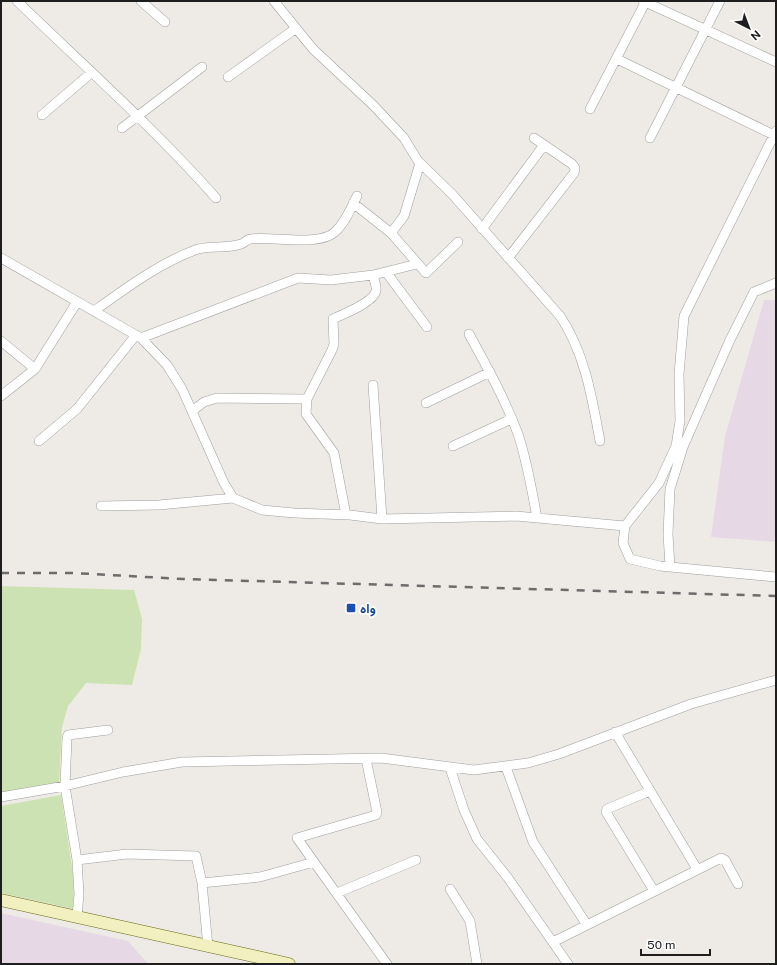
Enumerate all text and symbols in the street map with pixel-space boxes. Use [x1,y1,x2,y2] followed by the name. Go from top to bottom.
[729,8,769,48] north arrow
[748,28,763,43] text: N
[360,601,376,617] place label: واہ
[345,602,357,614] marker: واہ
[641,931,710,957] scale bar
[647,938,675,952] text: 50 m

